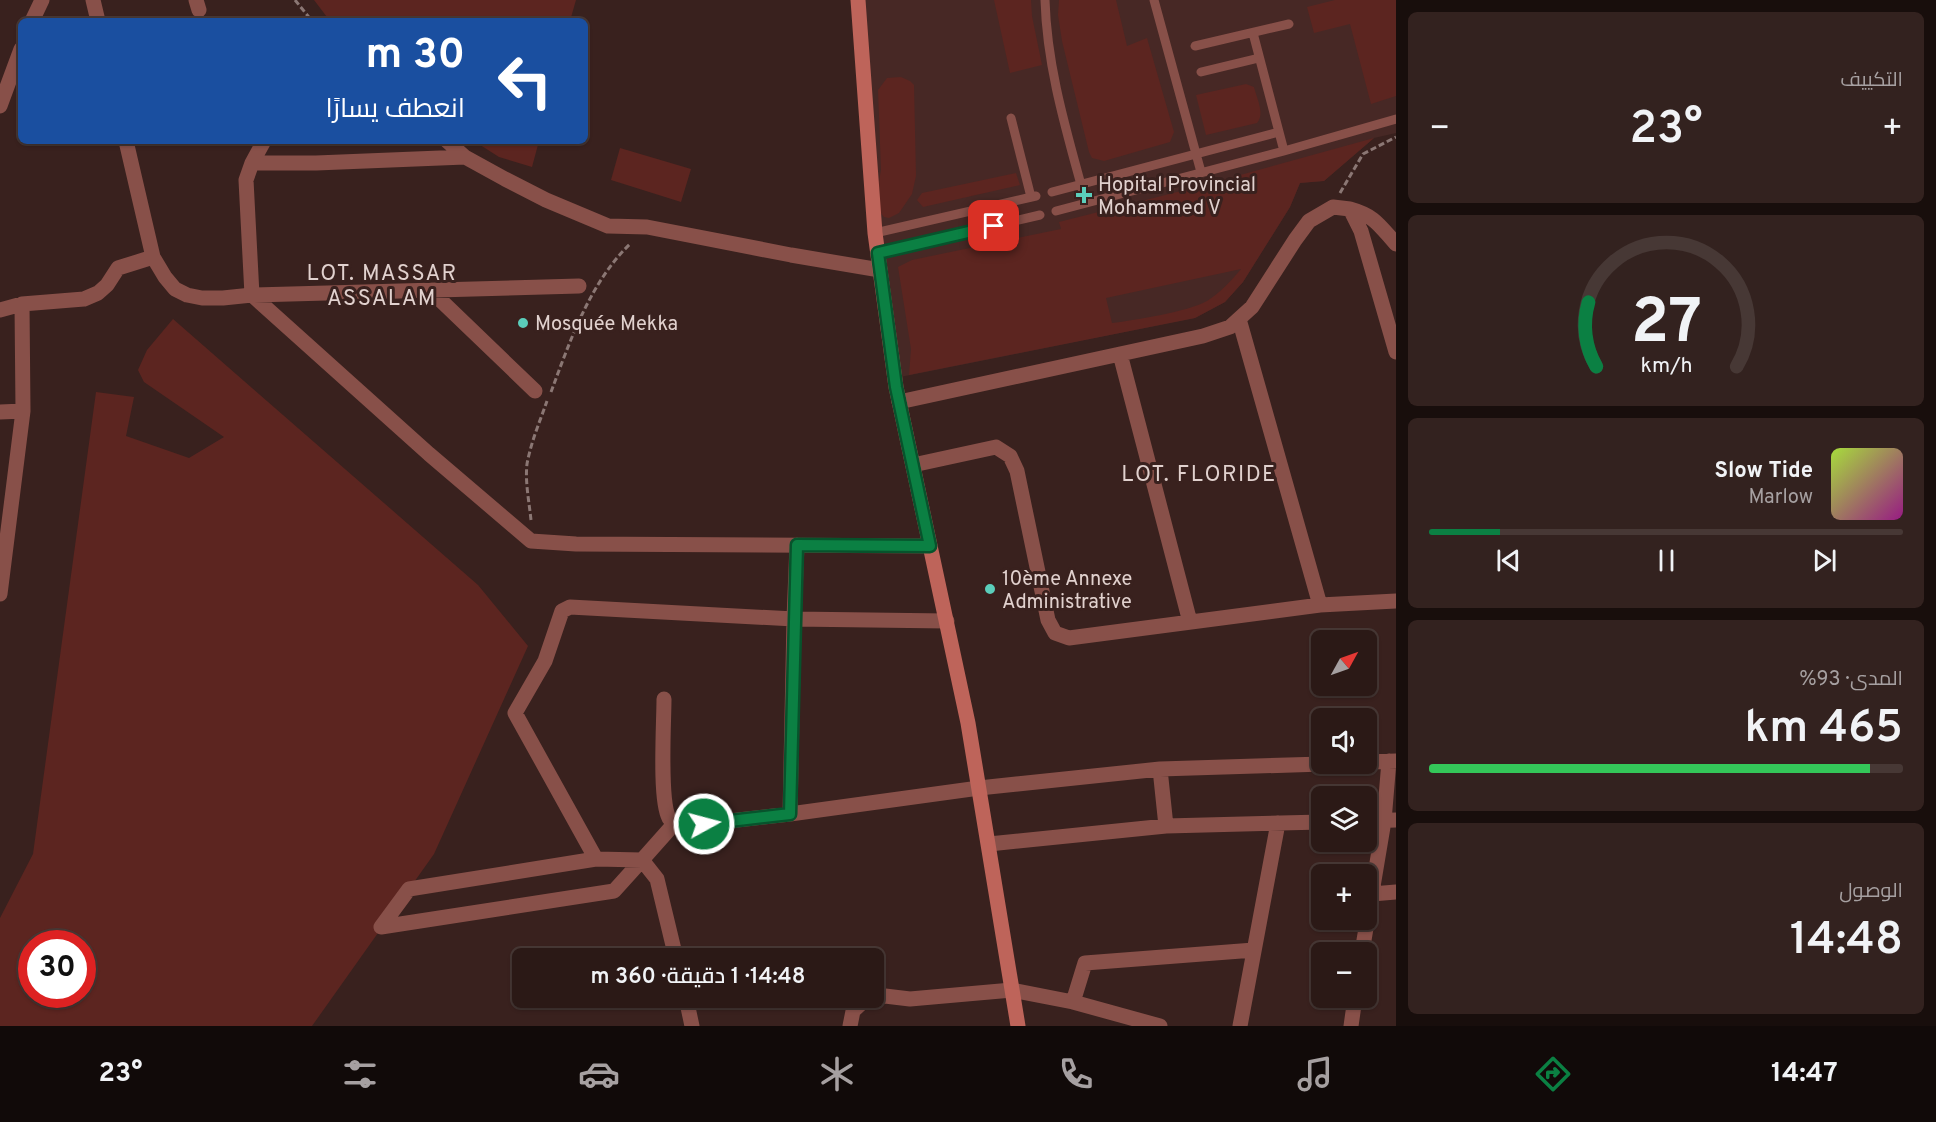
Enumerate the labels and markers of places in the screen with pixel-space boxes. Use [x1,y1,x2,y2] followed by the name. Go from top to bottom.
[1098,173,1256,222] place label: Hopital Provincial Mohammed V
[1075,186,1093,204] marker: Hopital Provincial Mohammed V
[968,200,1019,251] pin
[535,312,678,338] place label: Mosquée Mekka
[516,316,530,330] marker: Mosquée Mekka
[1002,567,1132,616] place label: 10ème Annexe Administrative
[983,582,997,596] marker: 10ème Annexe Administrative

